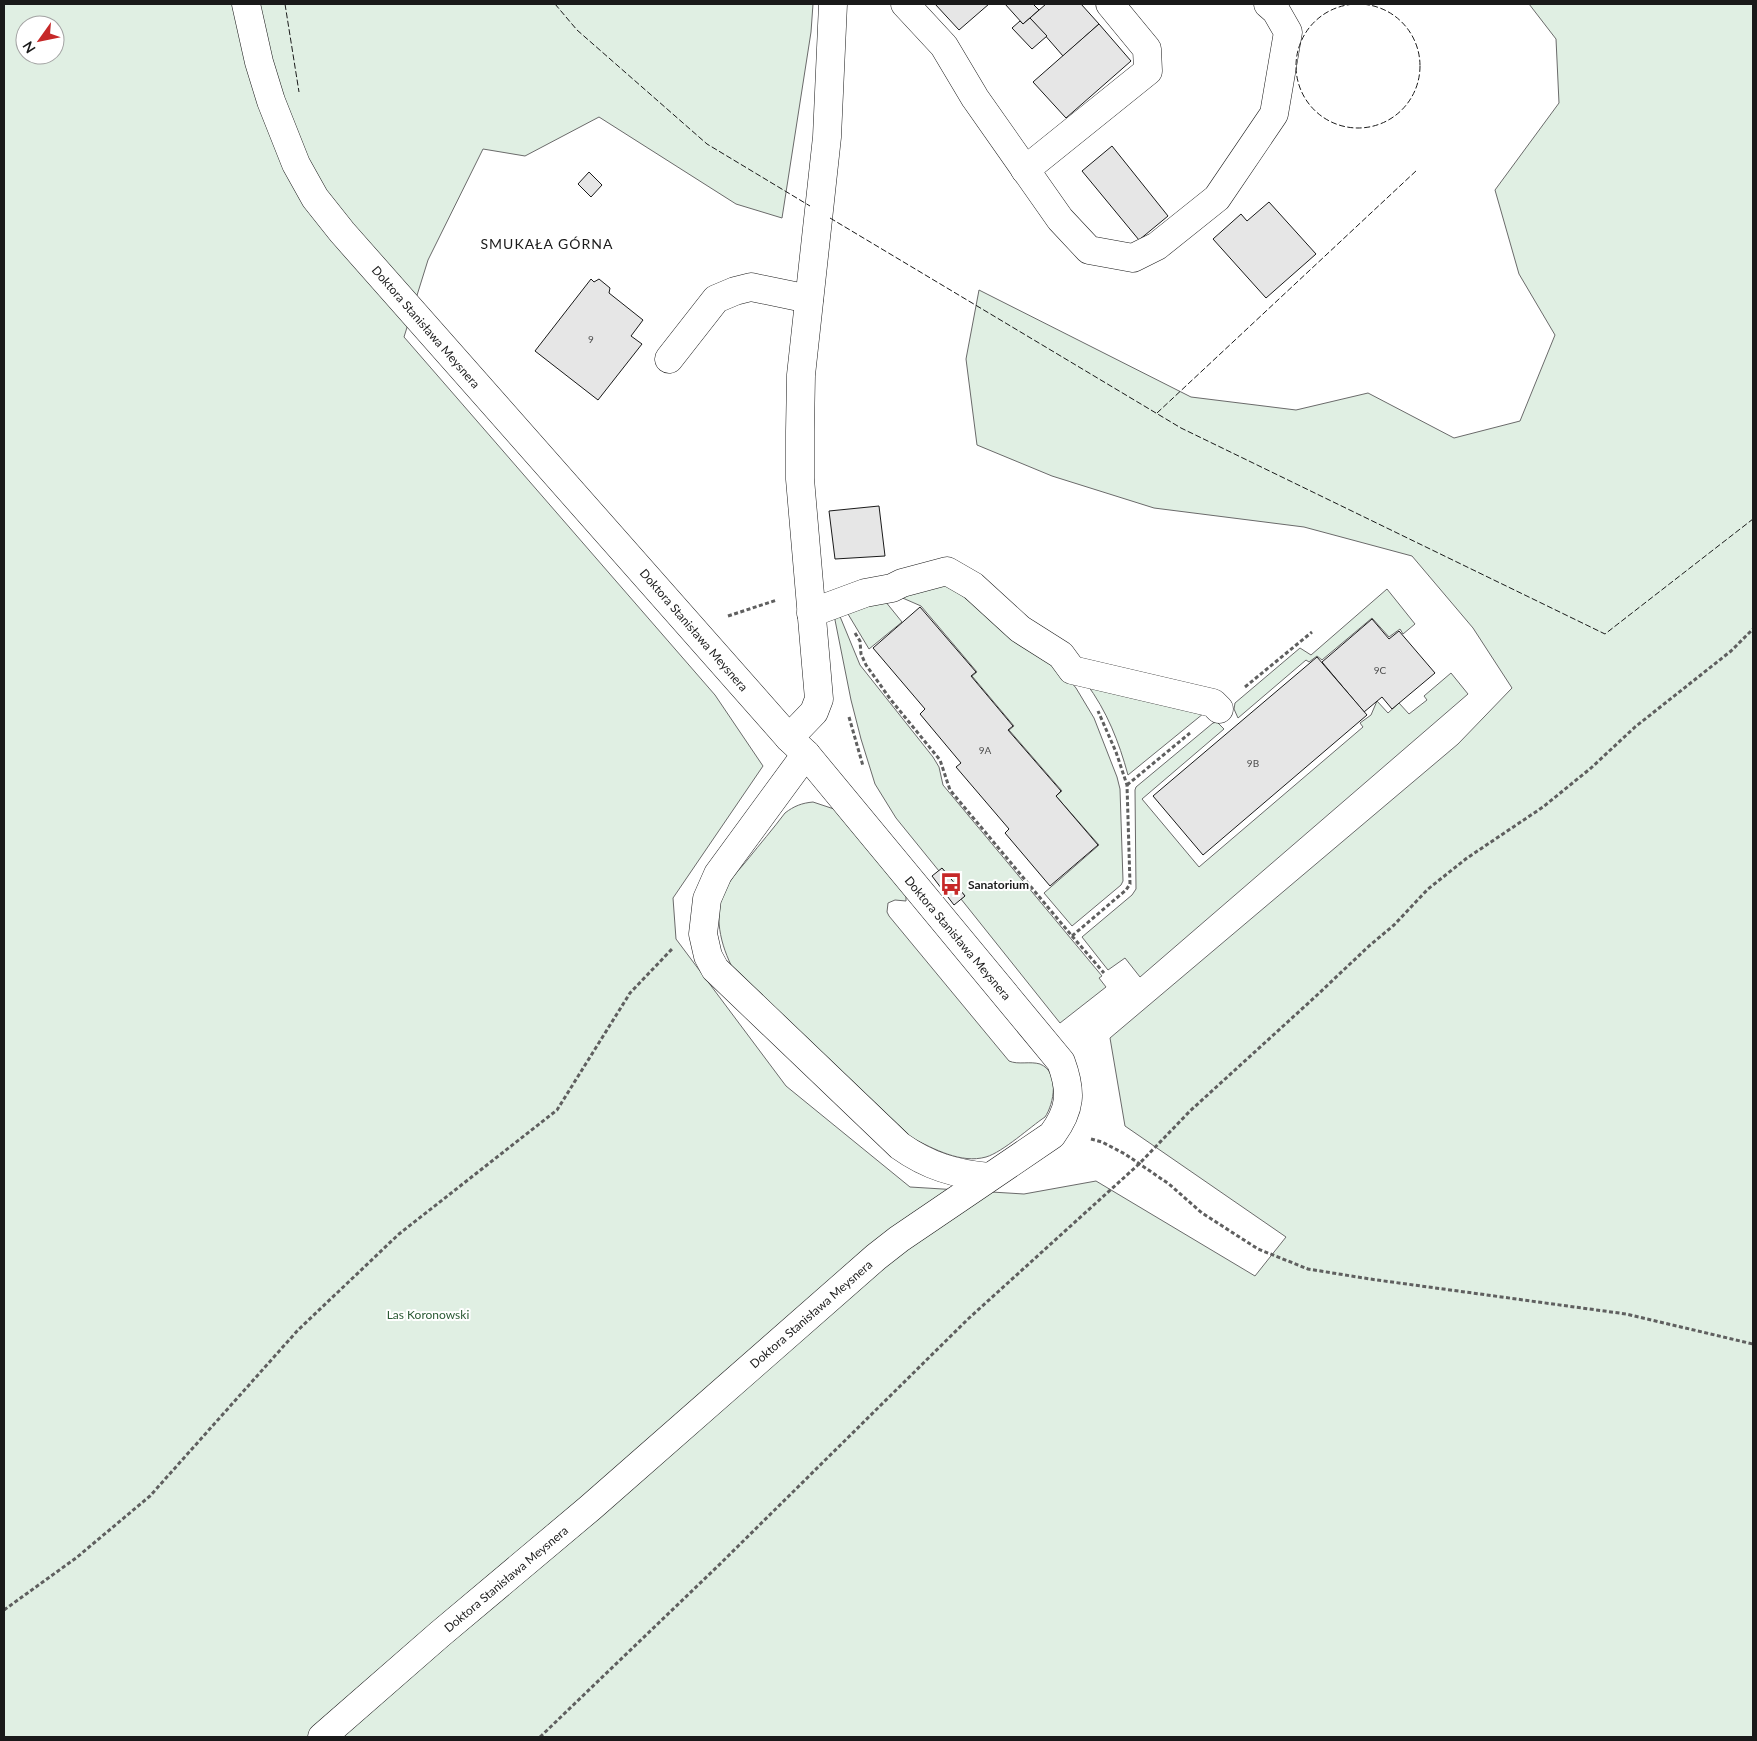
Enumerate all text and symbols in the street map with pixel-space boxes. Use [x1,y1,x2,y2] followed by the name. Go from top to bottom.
[15,15,65,65] north arrow
[19,38,39,57] text: N
[481,235,613,252] district label: SMUKAŁA GÓRNA
[369,263,483,391] street label: Doktora Stanisława Meysnera
[588,333,594,345] house number: 9
[637,566,751,694] street label: Doktora Stanisława Meysnera
[1374,664,1387,676] house number: 9C
[979,744,992,756] house number: 9A
[1247,757,1259,769] house number: 9B
[938,871,964,897] bus stop icon: Sanatorium
[902,873,1014,1003] street label: Doktora Stanisława Meysnera
[968,877,1029,892] place label: Sanatorium
[747,1257,875,1371] street label: Doktora Stanisława Meysnera
[387,1307,469,1322] park label: Las Koronowski
[441,1523,571,1635] street label: Doktora Stanisława Meysnera

